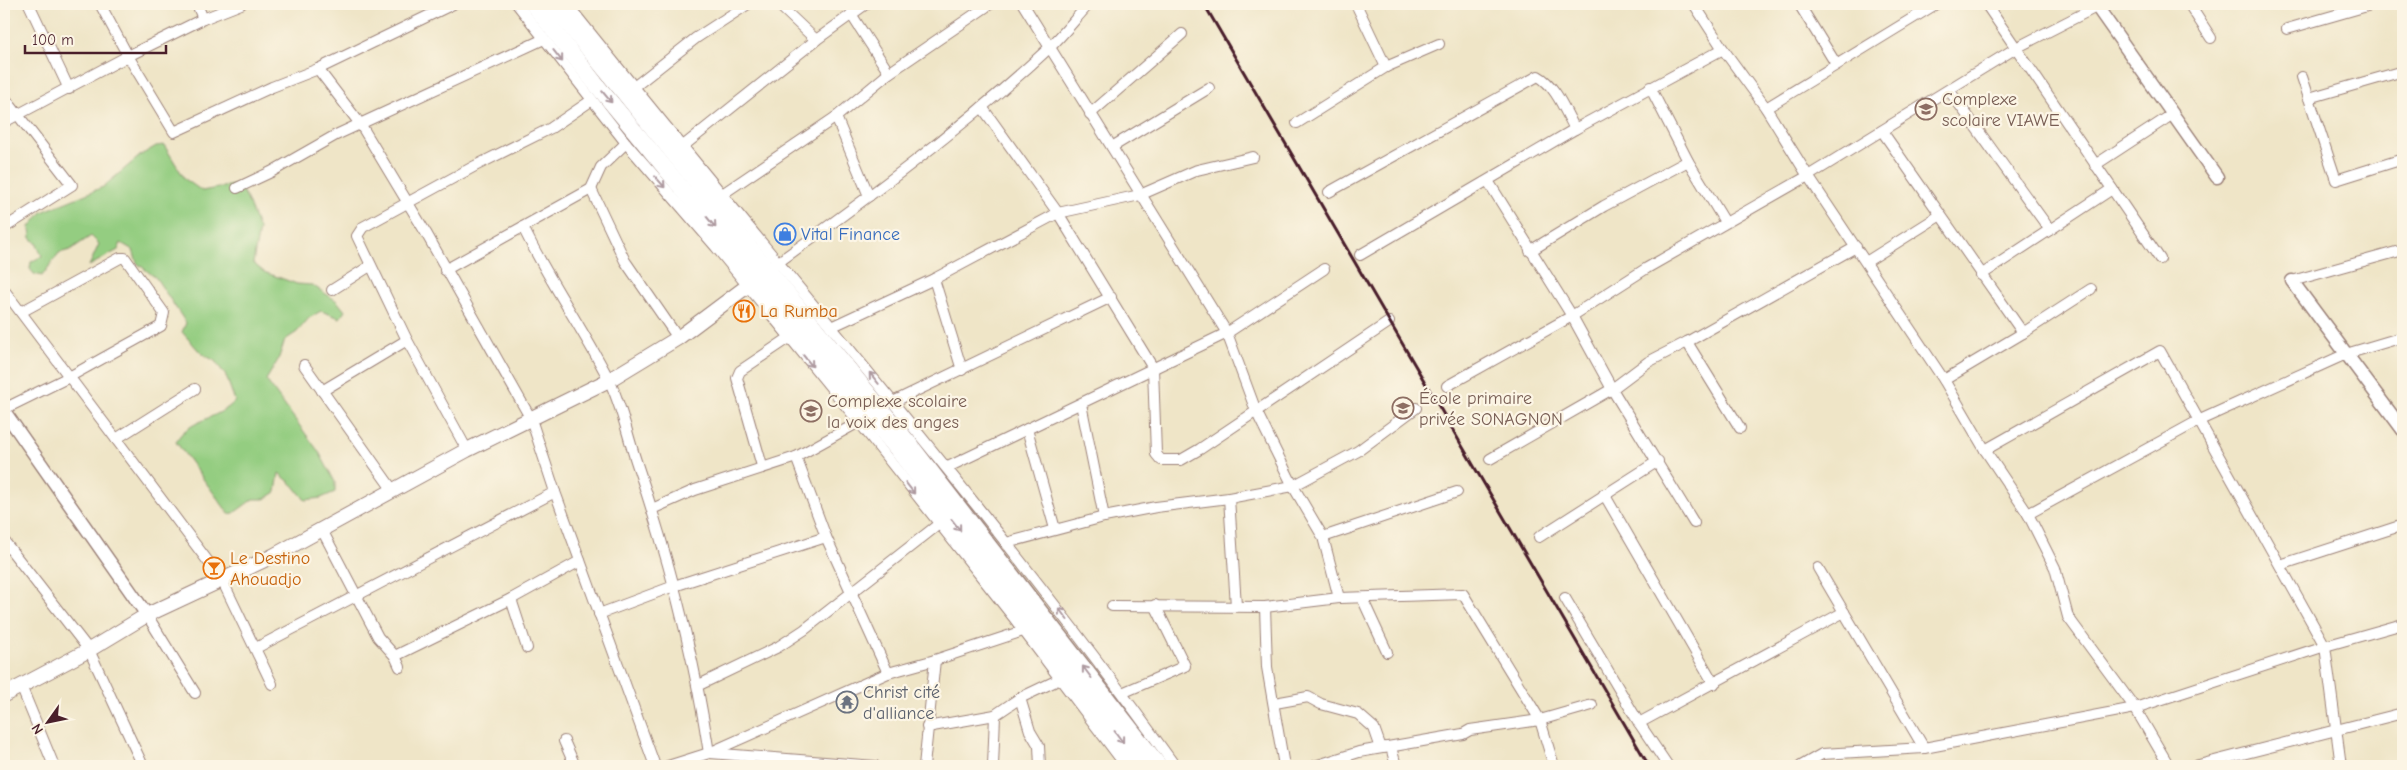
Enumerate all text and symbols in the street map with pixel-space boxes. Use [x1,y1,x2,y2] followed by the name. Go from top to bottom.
[25,22,166,54] scale bar
[32,31,74,49] text: 100 m
[552,49,563,62] one-way arrow
[1942,89,2060,131] place label: Complexe scolaire VIAWE
[601,90,612,103] one-way arrow
[1914,97,1938,121] school or university icon: Complexe scolaire VIAWE
[655,176,666,189] one-way arrow
[705,215,717,228] one-way arrow
[773,222,797,246] shop icon: Vital Finance
[801,224,900,245] place label: Vital Finance
[732,299,756,323] restaurant icon: La Rumba
[760,301,838,322] place label: La Rumba
[803,355,814,368] one-way arrow
[868,372,879,385] one-way arrow
[1419,387,1563,430] place label: École primaire privée SONAGNON
[827,391,967,433] place label: Complexe scolaire la voix des anges
[1391,396,1415,420] school or university icon: École primaire privée SONAGNON
[799,399,823,423] school or university icon: Complexe scolaire la voix des anges
[905,481,916,494] one-way arrow
[951,518,961,532] one-way arrow
[230,548,310,590] place label: Le Destino Ahouadjo
[202,556,226,580] bar icon: Le Destino Ahouadjo
[1058,607,1068,621] one-way arrow
[1082,666,1093,679] one-way arrow
[863,682,940,724] place label: Christ cité d'alliance
[835,690,859,714] temple icon: Christ cité d'alliance
[22,698,72,748] north arrow
[28,720,47,737] text: N
[1114,730,1124,744] one-way arrow

